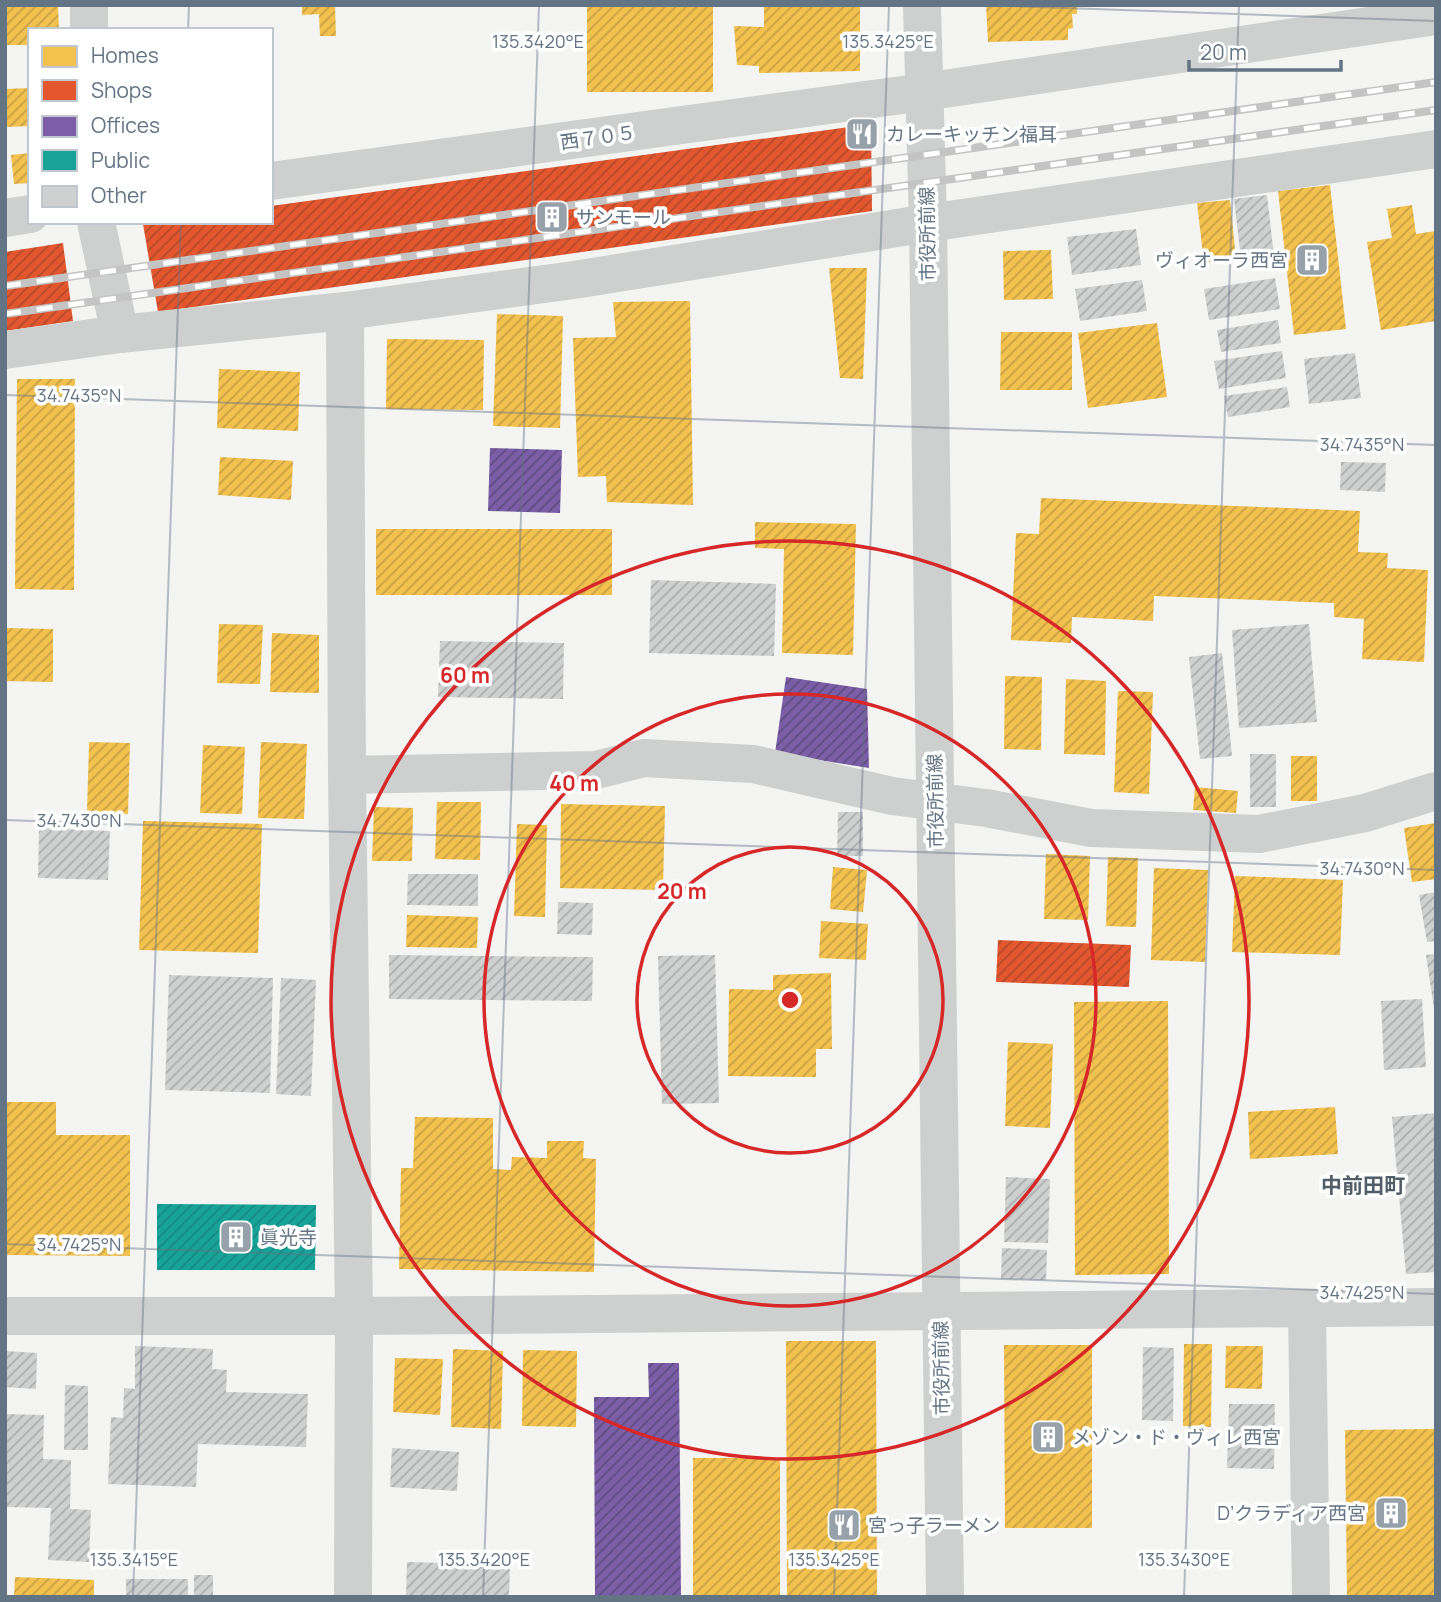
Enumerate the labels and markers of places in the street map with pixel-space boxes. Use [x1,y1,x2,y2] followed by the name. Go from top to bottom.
[843,115,881,153] restaurant icon: カレーキッチン福耳
[886,121,1057,147] place label: カレーキッチン福耳
[533,198,571,236] building icon: サンモール
[576,204,671,230] place label: サンモール
[1293,241,1331,279] building icon: ヴィオーラ西宮
[1155,247,1288,273] place label: ヴィオーラ西宮
[778,988,802,1012] centre of rings
[217,1218,255,1256] building icon: 眞光寺
[260,1224,317,1250] place label: 眞光寺
[1029,1418,1067,1456] building icon: メゾン・ド・ヴィレ西宮
[1072,1424,1281,1450] place label: メゾン・ド・ヴィレ西宮
[1372,1494,1410,1532] building icon: D’クラディア西宮
[1217,1500,1366,1526] place label: D’クラディア西宮
[825,1506,863,1544] restaurant icon: 宮っ子ラーメン
[868,1512,1000,1538] place label: 宮っ子ラーメン

